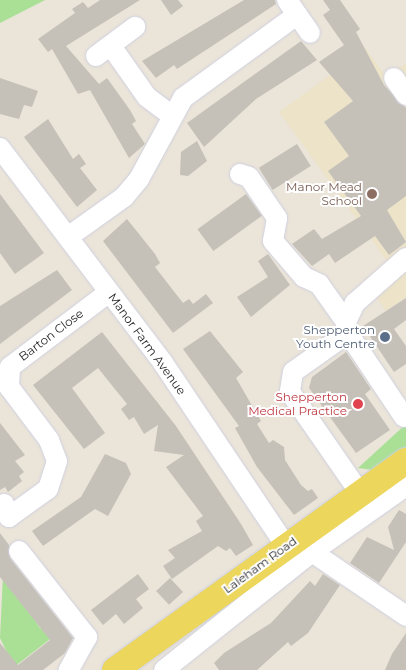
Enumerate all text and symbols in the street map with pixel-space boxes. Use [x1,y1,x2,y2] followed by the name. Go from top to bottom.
[286,180,362,208] place label: Manor Mead School
[366,188,378,200] marker: Manor Mead School
[105,290,189,398] street label: Manor Farm Avenue
[16,306,86,364] street label: Barton Close
[296,323,375,351] place label: Shepperton Youth Centre
[379,331,391,343] marker: Shepperton Youth Centre
[248,390,347,418] place label: Shepperton Medical Practice
[351,397,365,411] marker: Shepperton Medical Practice
[221,534,299,596] street label: Laleham Road

